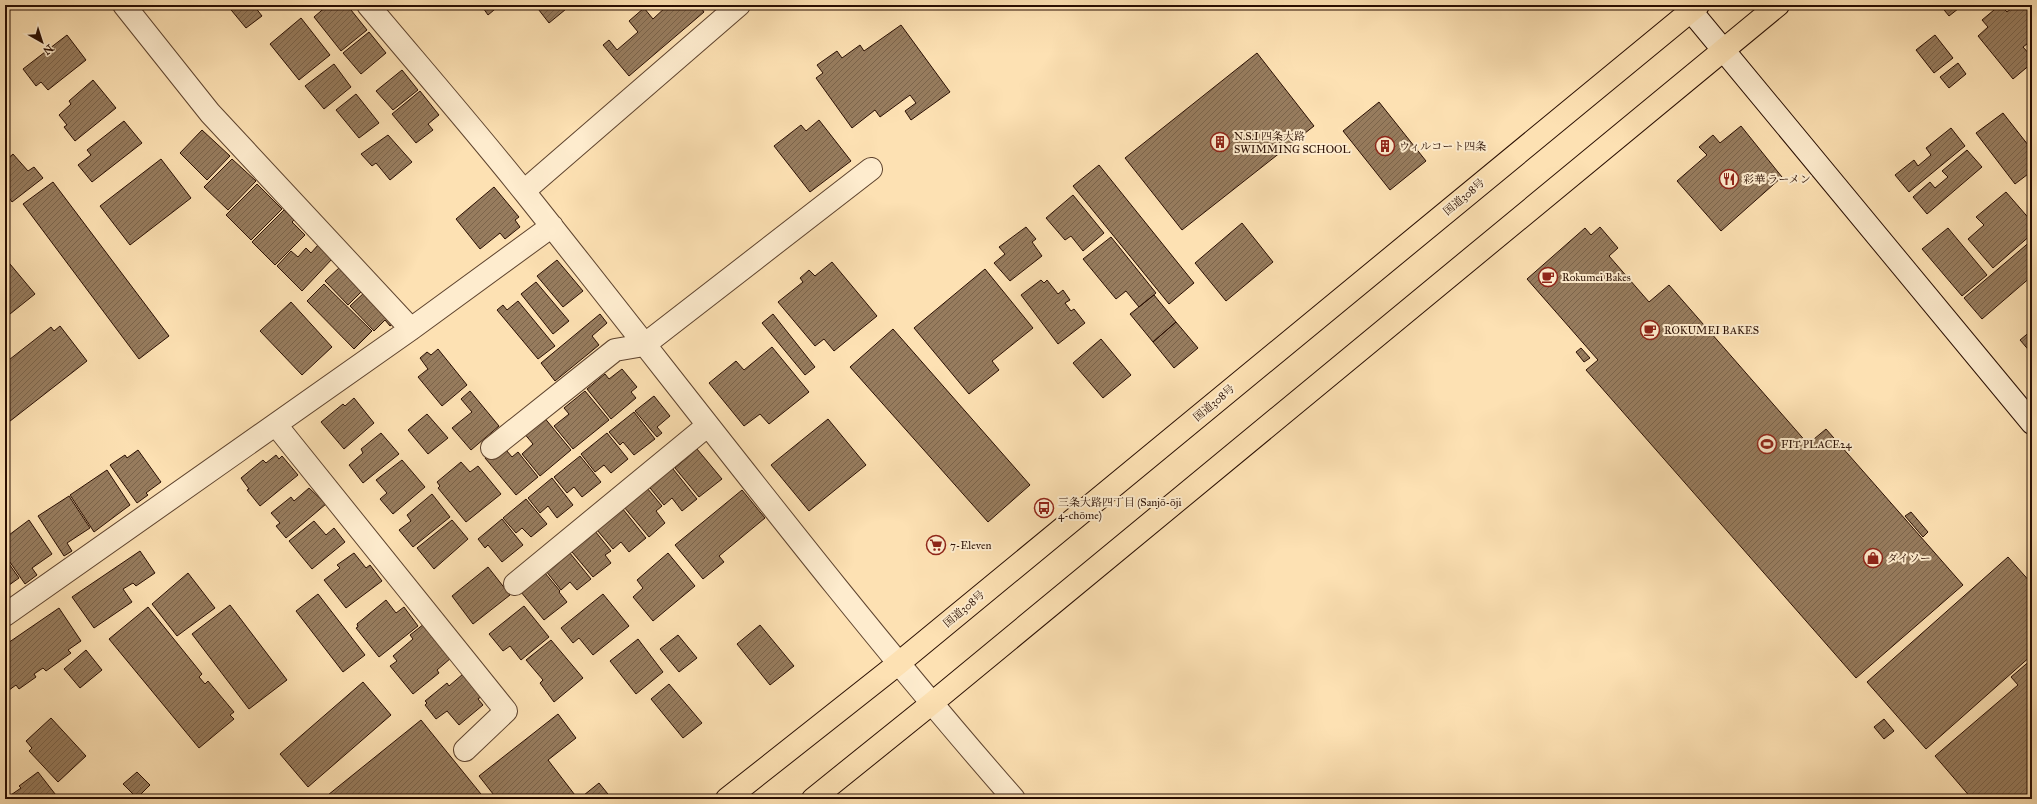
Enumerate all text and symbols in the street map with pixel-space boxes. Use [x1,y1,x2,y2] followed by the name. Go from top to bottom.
[22,22,62,62] north arrow
[40,41,56,58] text: N
[1234,130,1351,156] place label: N.S.I 四条大路 SWIMMING SCHOOL
[1209,131,1231,153] building icon: N.S.I 四条大路 SWIMMING SCHOOL
[1374,135,1396,157] building icon: ウィルコート四条
[1399,140,1486,153] place label: ウィルコート四条
[1718,168,1740,190] restaurant icon: 彩華 ラーメン
[1743,173,1811,186] place label: 彩華 ラーメン
[1441,176,1487,218] street label: 国道308号
[1537,266,1559,288] cafe icon: Rokumei Bakes
[1562,271,1631,284] place label: Rokumei Bakes
[1639,319,1661,341] cafe icon: ROKUMEI BAKES
[1664,324,1759,337] place label: ROKUMEI BAKES
[1191,382,1237,424] street label: 国道308号
[1756,433,1778,455] sports icon: FIT PLACE24
[1781,438,1853,451] place label: FIT PLACE24
[1058,496,1181,522] place label: 三条大路四丁目 (Sanjō-ōji 4-chōme)
[1033,497,1055,519] bus stop icon: 三条大路四丁目 (Sanjō-ōji 4-chōme)
[925,534,947,556] supermarket icon: 7-Eleven
[950,539,991,552] place label: 7-Eleven
[1862,547,1884,569] shop icon: ダイソー
[1887,552,1931,565] place label: ダイソー
[941,588,987,630] street label: 国道308号

